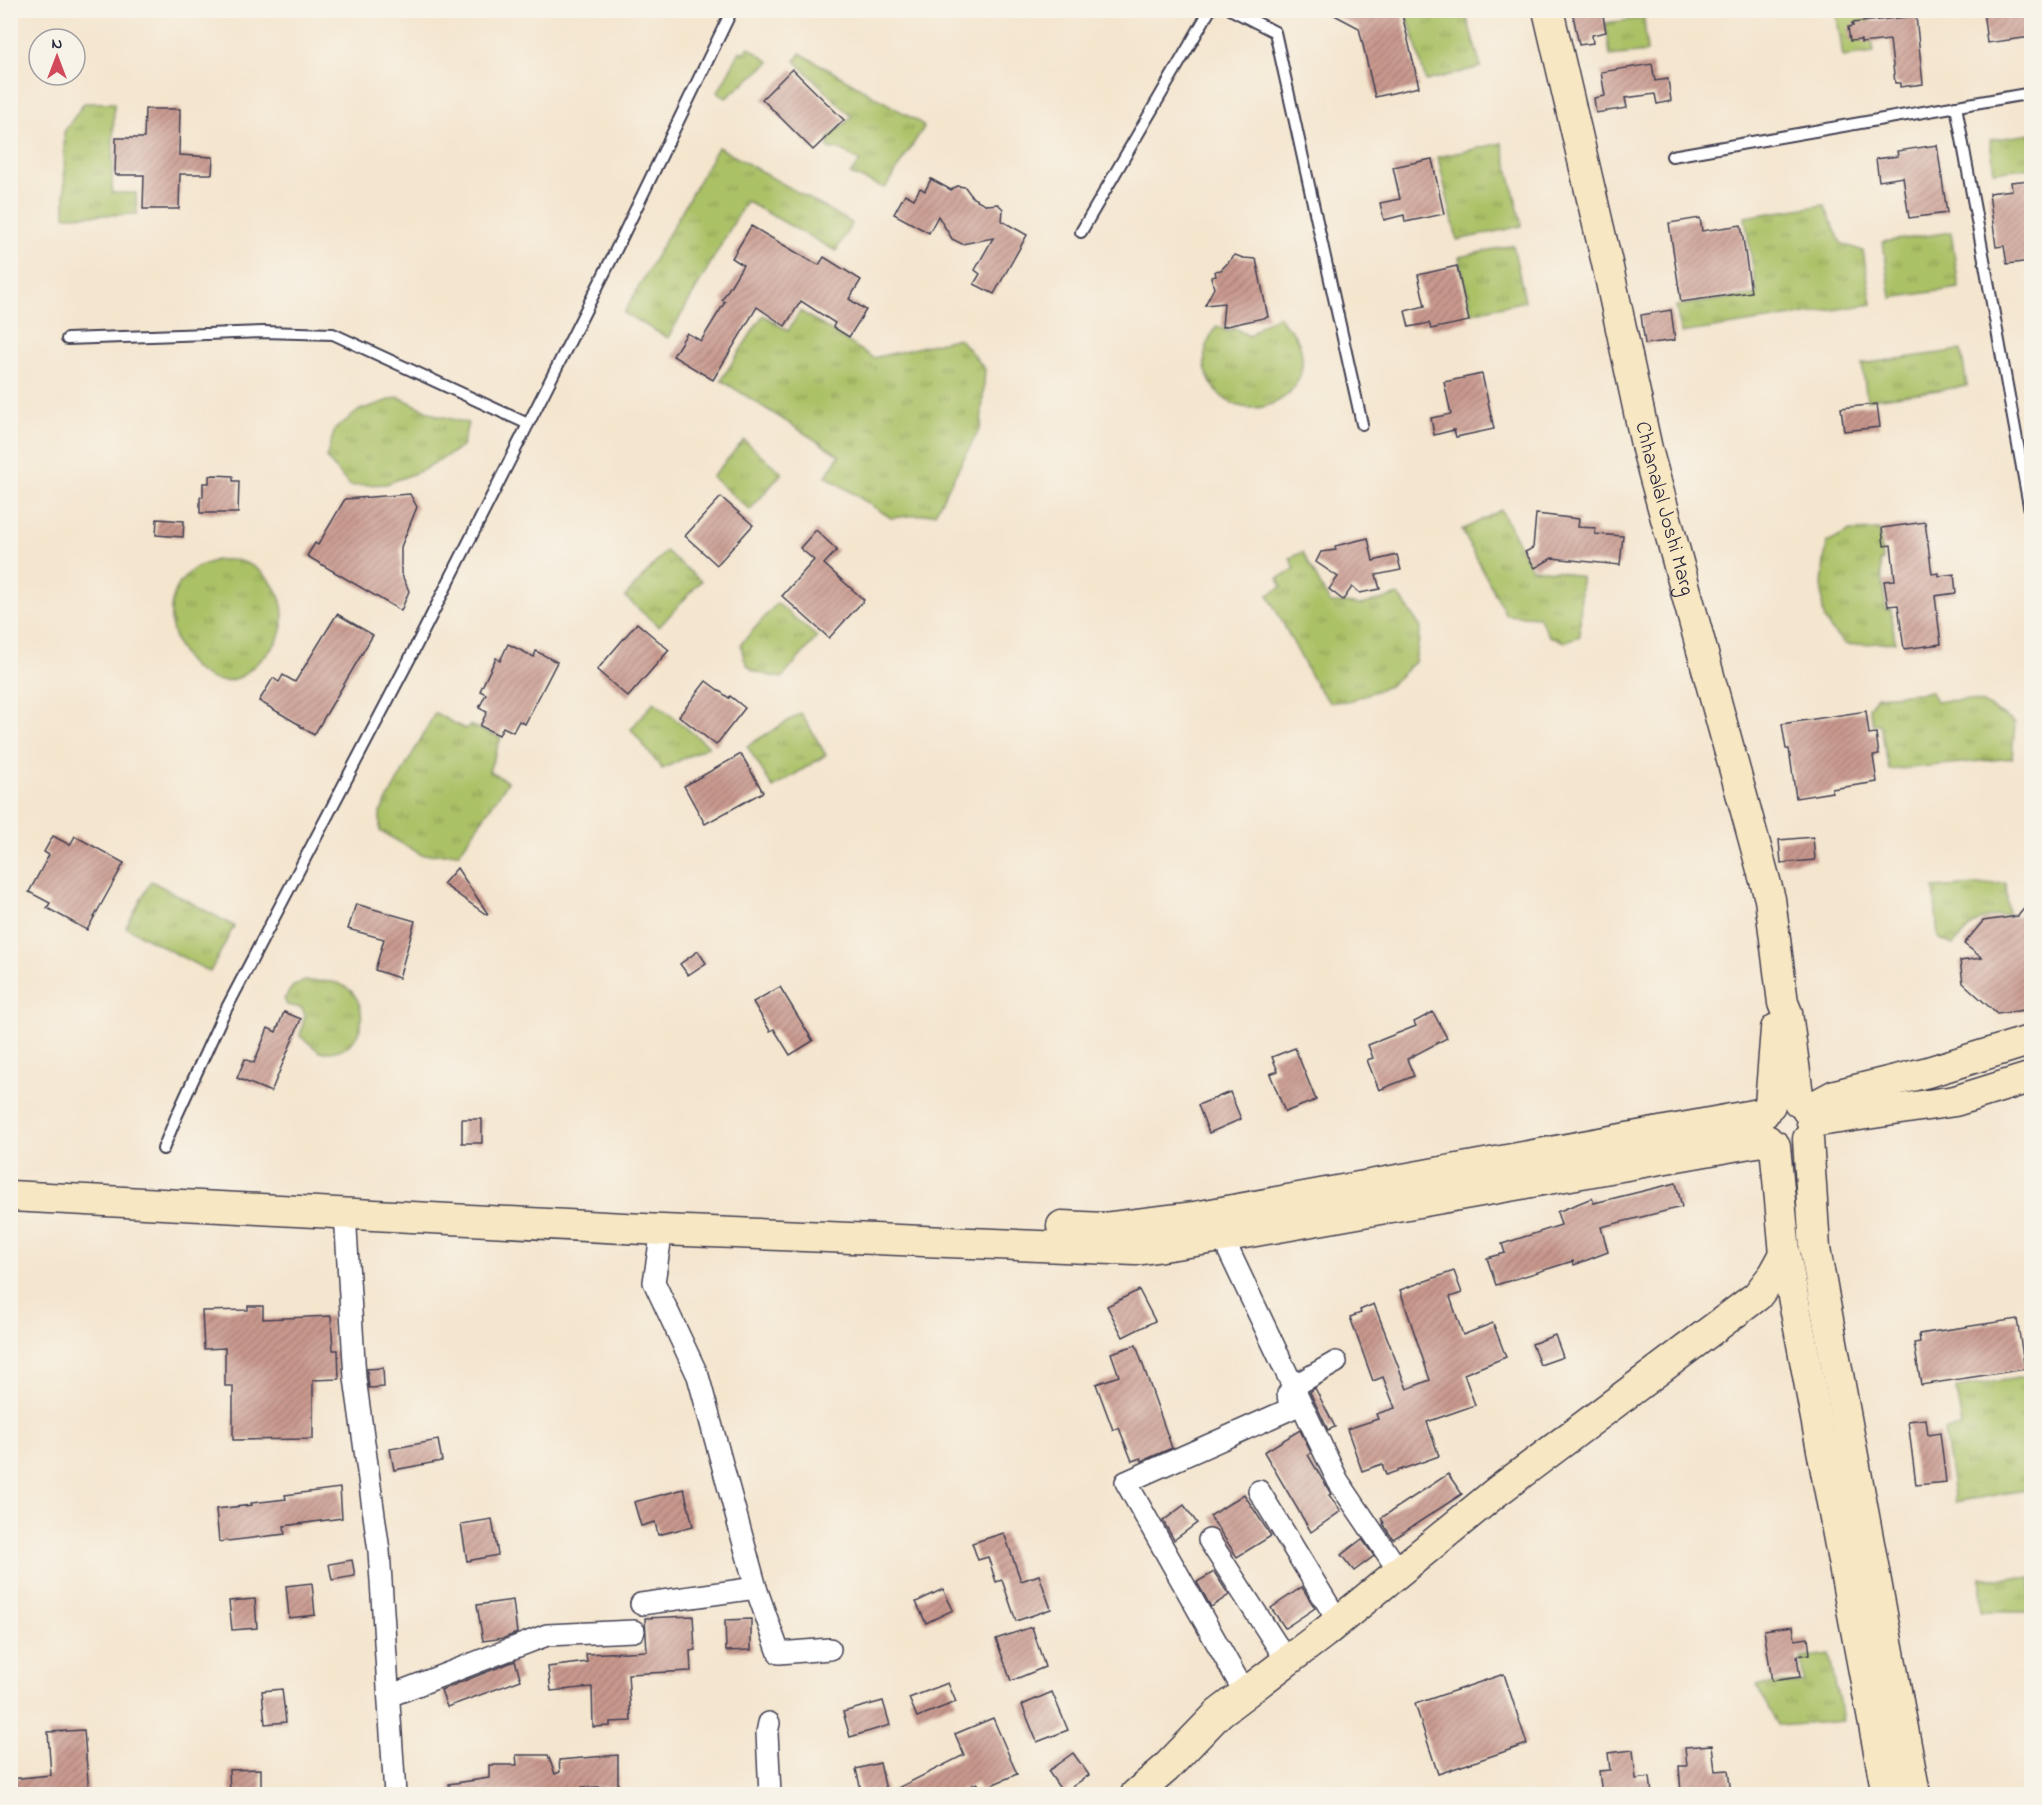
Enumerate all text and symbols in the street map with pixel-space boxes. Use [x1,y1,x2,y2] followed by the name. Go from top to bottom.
[27,27,87,87] north arrow
[52,32,63,56] text: N
[1627,419,1701,600] street label: Chhanalal Joshi Marg

